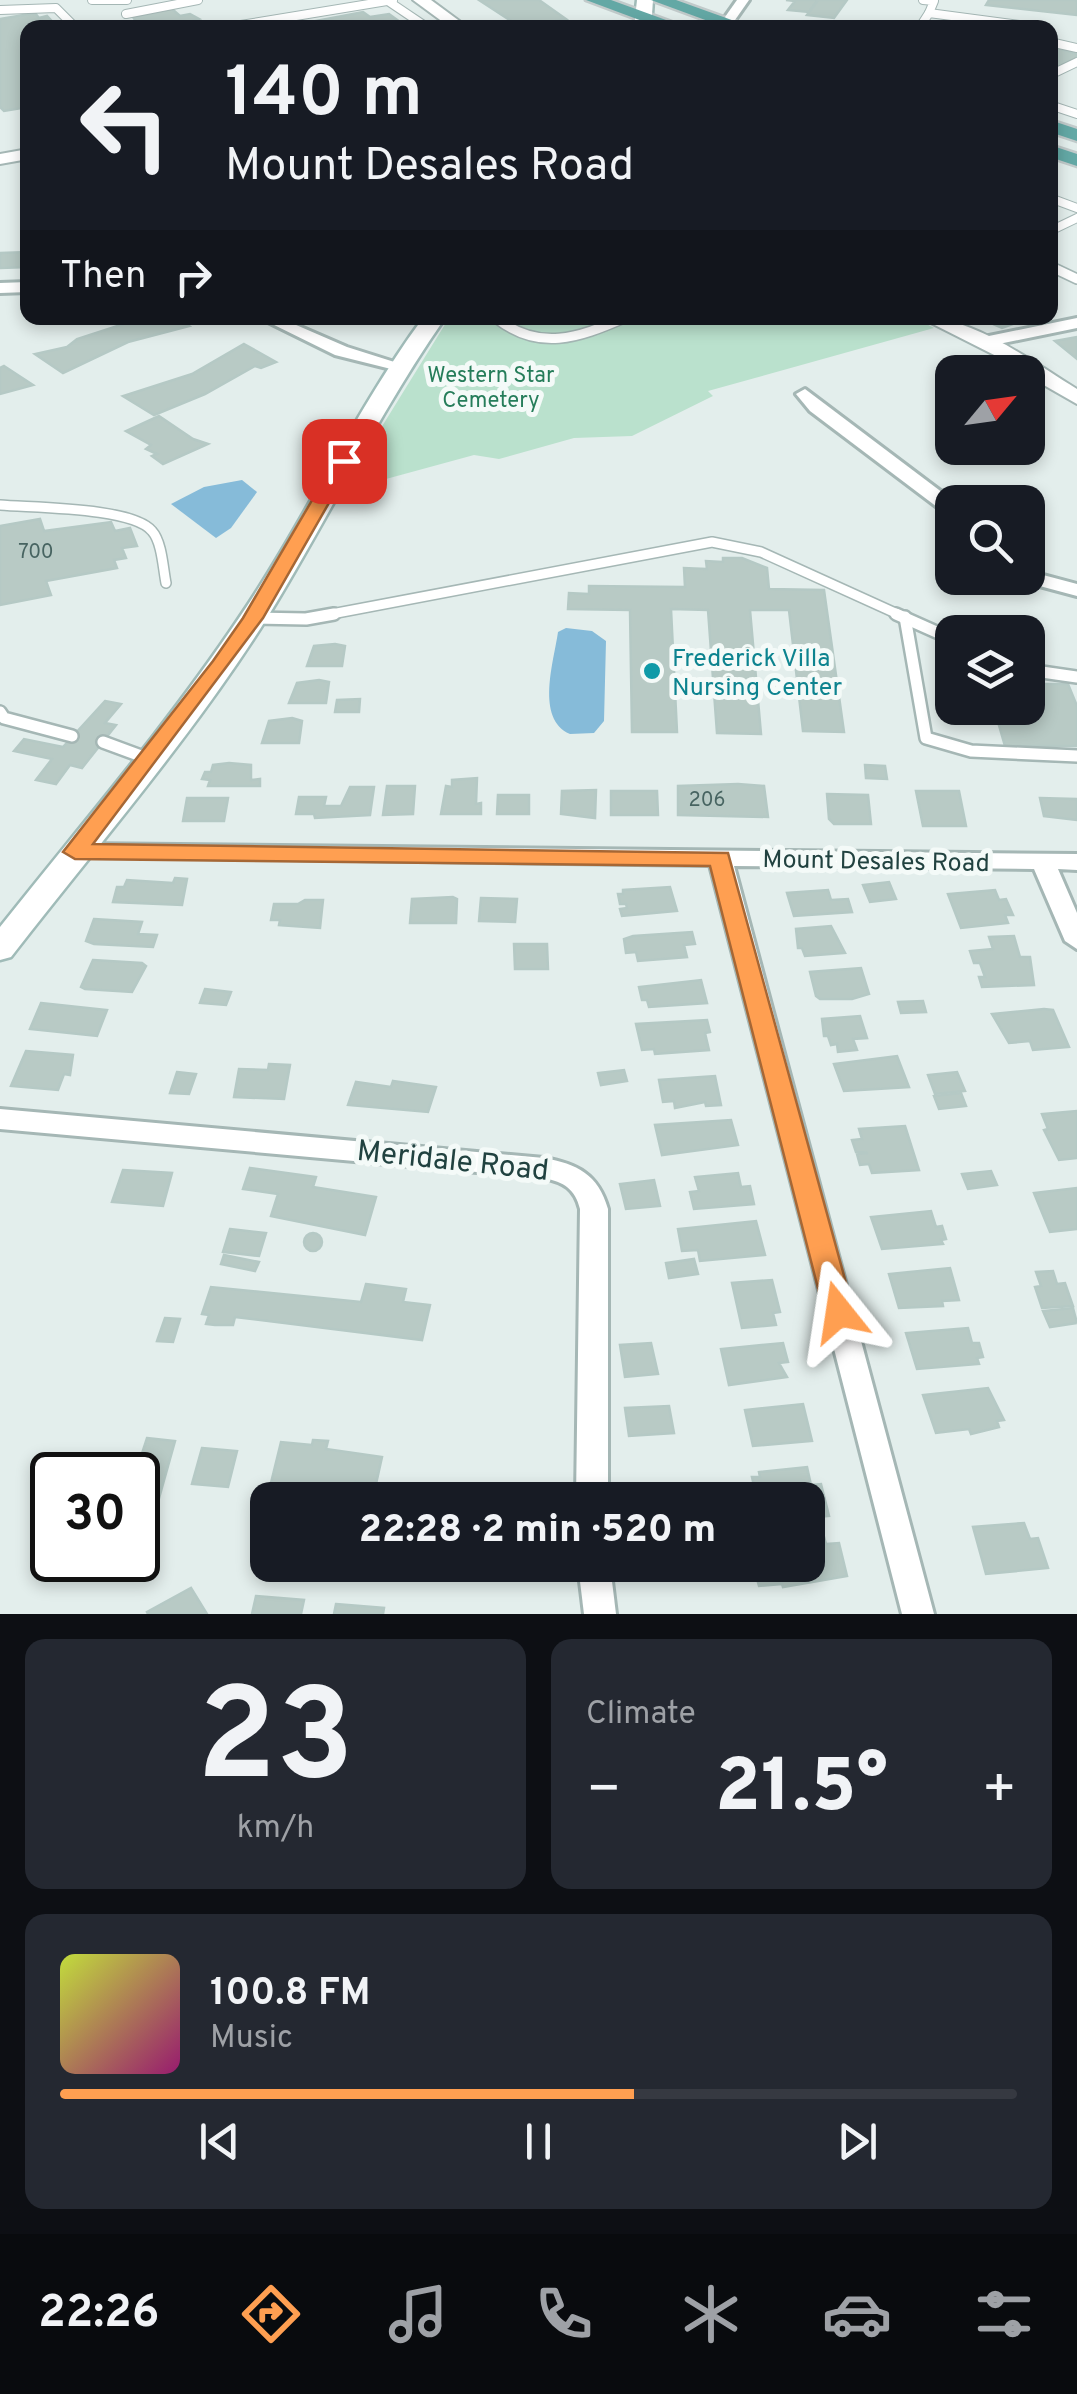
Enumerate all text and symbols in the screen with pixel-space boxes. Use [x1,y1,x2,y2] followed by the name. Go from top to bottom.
[225,52,423,141] text: 140 m
[60,60,190,190] icon: left
[225,139,634,196] text: Mount Desales Road
[166,250,221,305] icon: right
[60,253,146,302] text: Then
[935,355,1045,465] north arrow
[935,355,1045,725] map controls
[427,363,555,415] park label: Western Star Cemetery
[302,419,387,504] pin
[317,434,372,489] icon: arrive
[935,485,1045,595] button: search
[18,540,54,566] house number: 700
[935,615,1045,725] button: layers
[672,644,843,705] place label: Frederick Villa Nursing Center
[641,660,663,682] marker: Frederick Villa Nursing Center
[688,788,726,814] house number: 206
[762,845,990,881] street label: Mount Desales Road
[355,1134,551,1191] street label: Meridale Road
[787,1260,891,1364] position arrow
[30,1452,160,1582] speed limit sign: 30
[359,1507,716,1556] text: 22:28 · 2 min · 520 m
[197,1661,354,1826] text: 23
[586,1695,696,1735] text: Climate
[715,1743,888,1838] text: 21.5°
[586,1757,621,1827] text: −
[982,1757,1017,1827] text: +
[237,1809,314,1849] text: km/h
[210,1970,371,2019] text: 100.8 FM
[210,2019,293,2059] text: Music
[192,2114,247,2169] icon: previous
[511,2114,566,2169] icon: pause
[830,2114,885,2169] icon: next
[236,2279,306,2349] icon: directions
[383,2279,453,2349] icon: music
[529,2279,599,2349] icon: phone
[676,2279,746,2349] icon: climate
[822,2279,892,2349] icon: car
[969,2279,1039,2349] icon: filters
[38,2286,159,2343] text: 22:26

